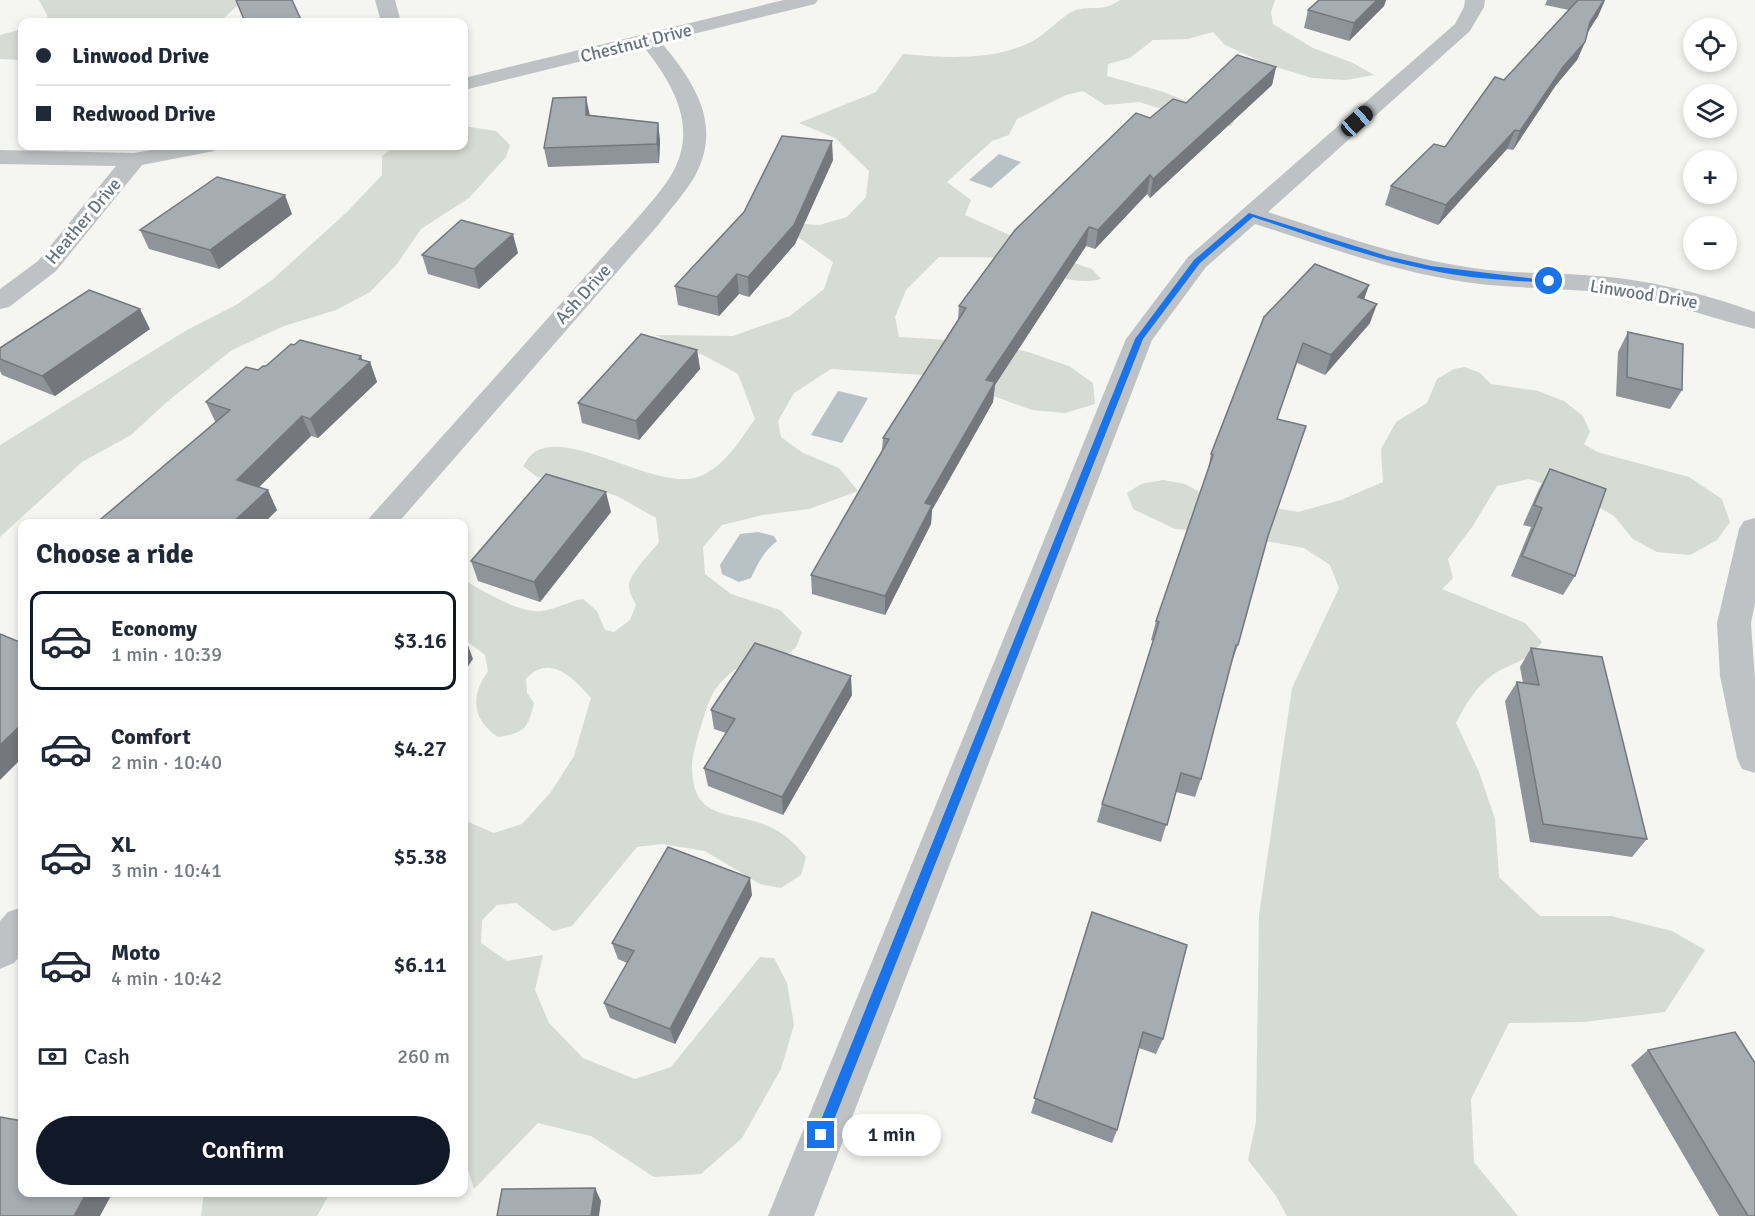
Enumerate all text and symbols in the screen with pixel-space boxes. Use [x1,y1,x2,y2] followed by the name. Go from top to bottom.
[1683,18,1737,270] map controls
[1683,18,1737,72] button: locate
[578,19,694,67] street label: Chestnut Drive
[72,42,209,69] text: Linwood Drive
[1683,84,1737,138] button: layers
[72,100,216,127] text: Redwood Drive
[1338,102,1376,140] car
[1683,150,1737,204] button: +
[40,173,126,269] street label: Heather Drive
[1683,216,1737,270] button: −
[550,260,616,328] street label: Ash Drive
[1535,267,1562,294] route start
[1589,275,1699,313] street label: Linwood Drive
[36,538,194,571] text: Choose a ride
[39,614,93,668] icon: car
[111,615,197,642] text: Economy
[393,627,447,654] text: $3.16
[111,642,222,667] text: 1 min · 10:39
[39,722,93,776] icon: car
[111,723,191,750] text: Comfort
[393,735,447,762] text: $4.27
[111,750,222,775] text: 2 min · 10:40
[39,830,93,884] icon: car
[111,831,136,858] text: XL
[393,843,447,870] text: $5.38
[111,858,222,883] text: 3 min · 10:41
[39,938,93,992] icon: car
[111,939,160,966] text: Moto
[393,951,447,978] text: $6.11
[111,966,222,991] text: 4 min · 10:42
[36,1040,69,1073] icon: cash
[84,1043,130,1070] text: Cash
[397,1044,450,1069] text: 260 m
[842,1114,941,1156] callout: 1 min
[36,1116,450,1185] button: Confirm
[807,1121,834,1148] route end
[868,1122,915,1147] text: 1 min

